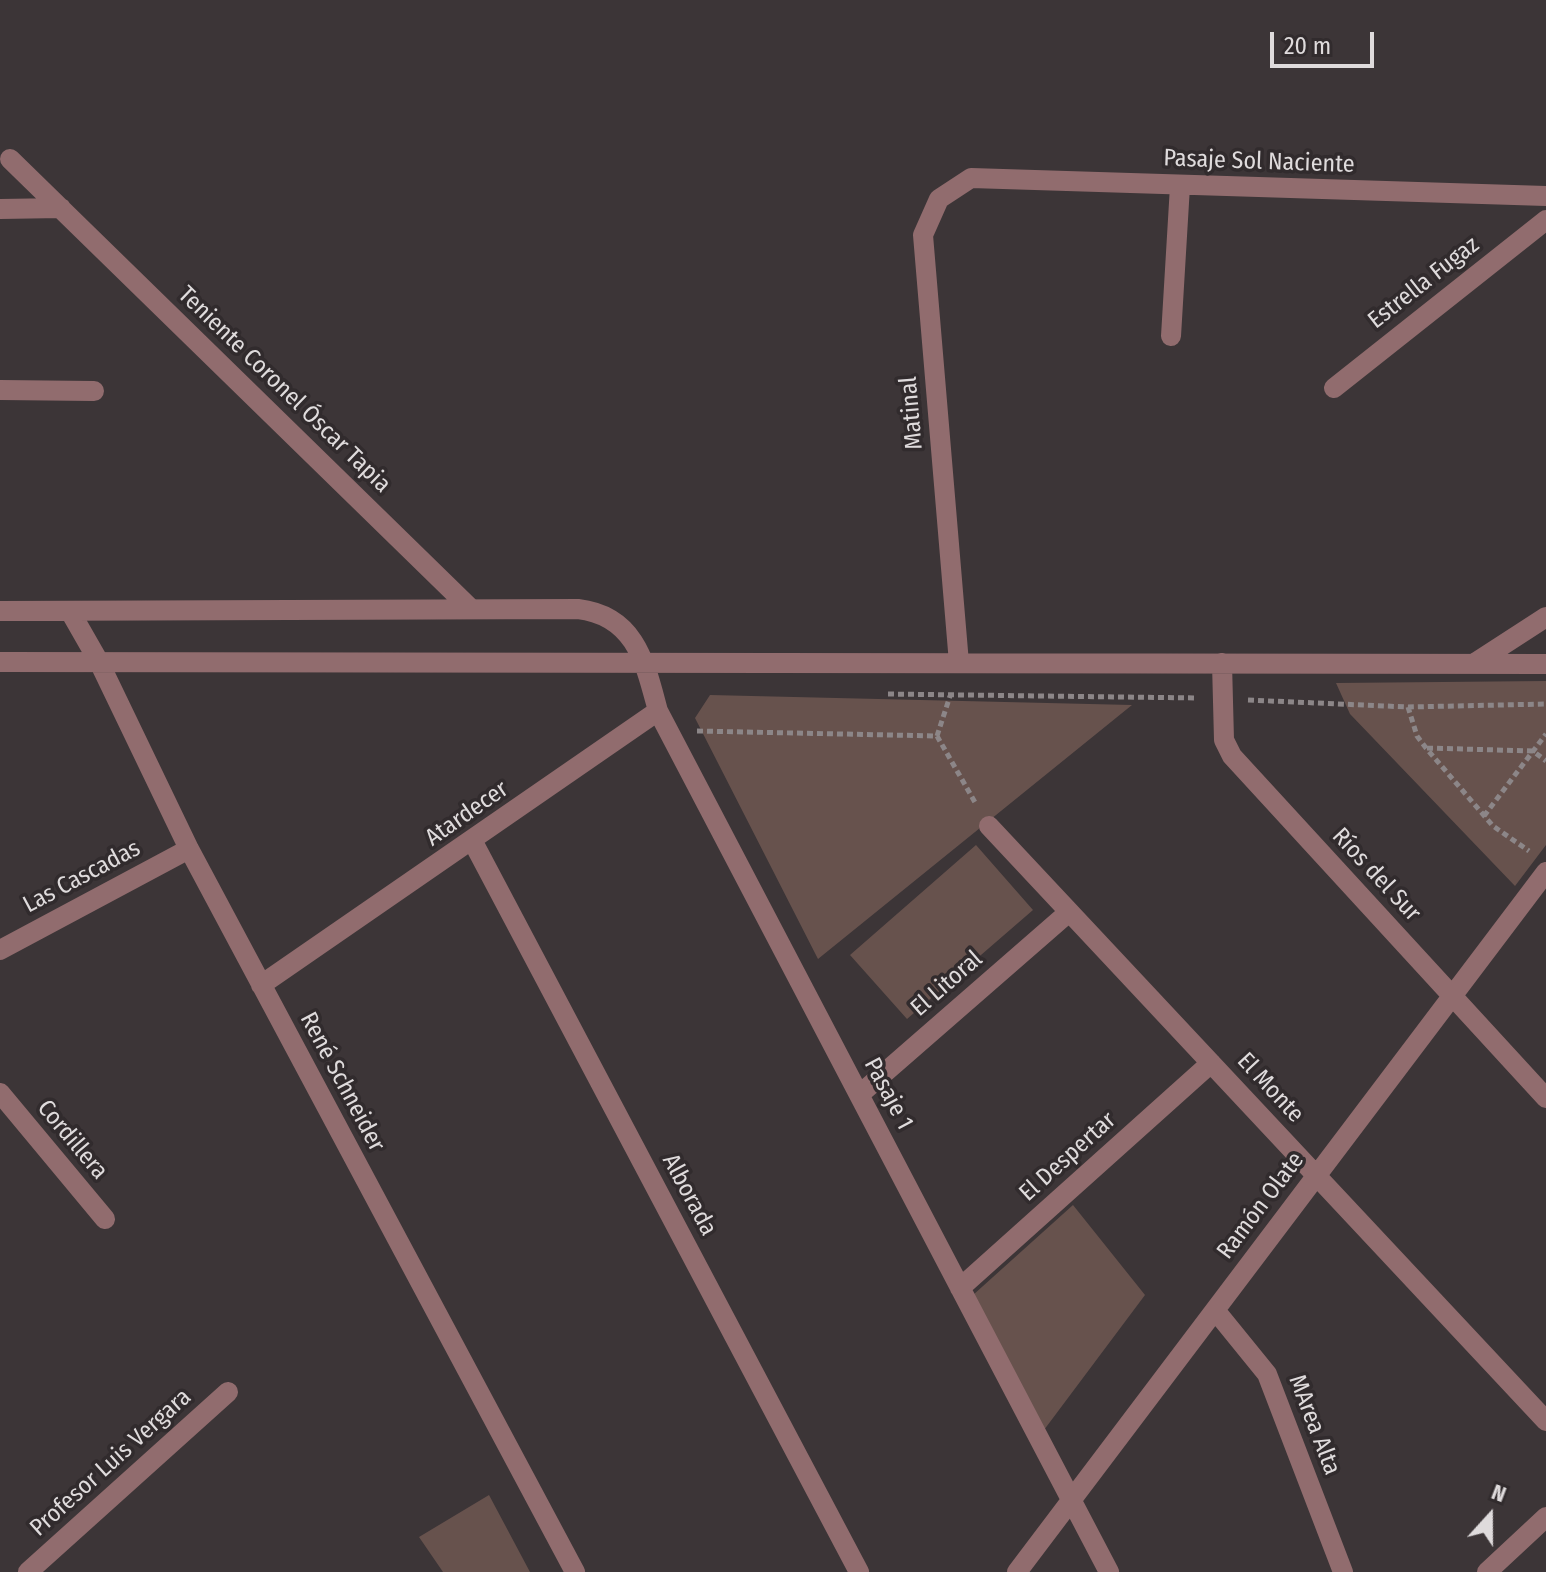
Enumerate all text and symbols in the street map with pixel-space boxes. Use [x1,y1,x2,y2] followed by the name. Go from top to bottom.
[1274,16,1378,66] scale bar
[1284,32,1331,60] text: 20 m
[1163,144,1355,180] street label: Pasaje Sol Naciente
[1363,231,1485,335] street label: Estrella Fugaz
[172,281,396,499] street label: Teniente Coronel Óscar Tapia
[894,375,930,451] street label: Matinal
[420,775,514,853] street label: Atardecer
[1326,822,1426,928] street label: Ríos del Sur
[19,834,145,920] street label: Las Cascadas
[905,945,989,1023] street label: El Litoral
[293,1008,391,1156] street label: René Schneider
[1231,1047,1309,1129] street label: El Monte
[857,1053,919,1135] street label: Pasaje 1
[31,1094,113,1186] street label: Cordillera
[1014,1106,1122,1208] street label: El Despertar
[1211,1147,1311,1265] street label: Ramón Olate
[656,1149,722,1241] street label: Alborada
[1282,1371,1346,1479] street label: MArea Alta
[25,1383,197,1543] street label: Profesor Luis Vergara
[1450,1476,1530,1556] north arrow
[1488,1478,1510,1508] text: N

